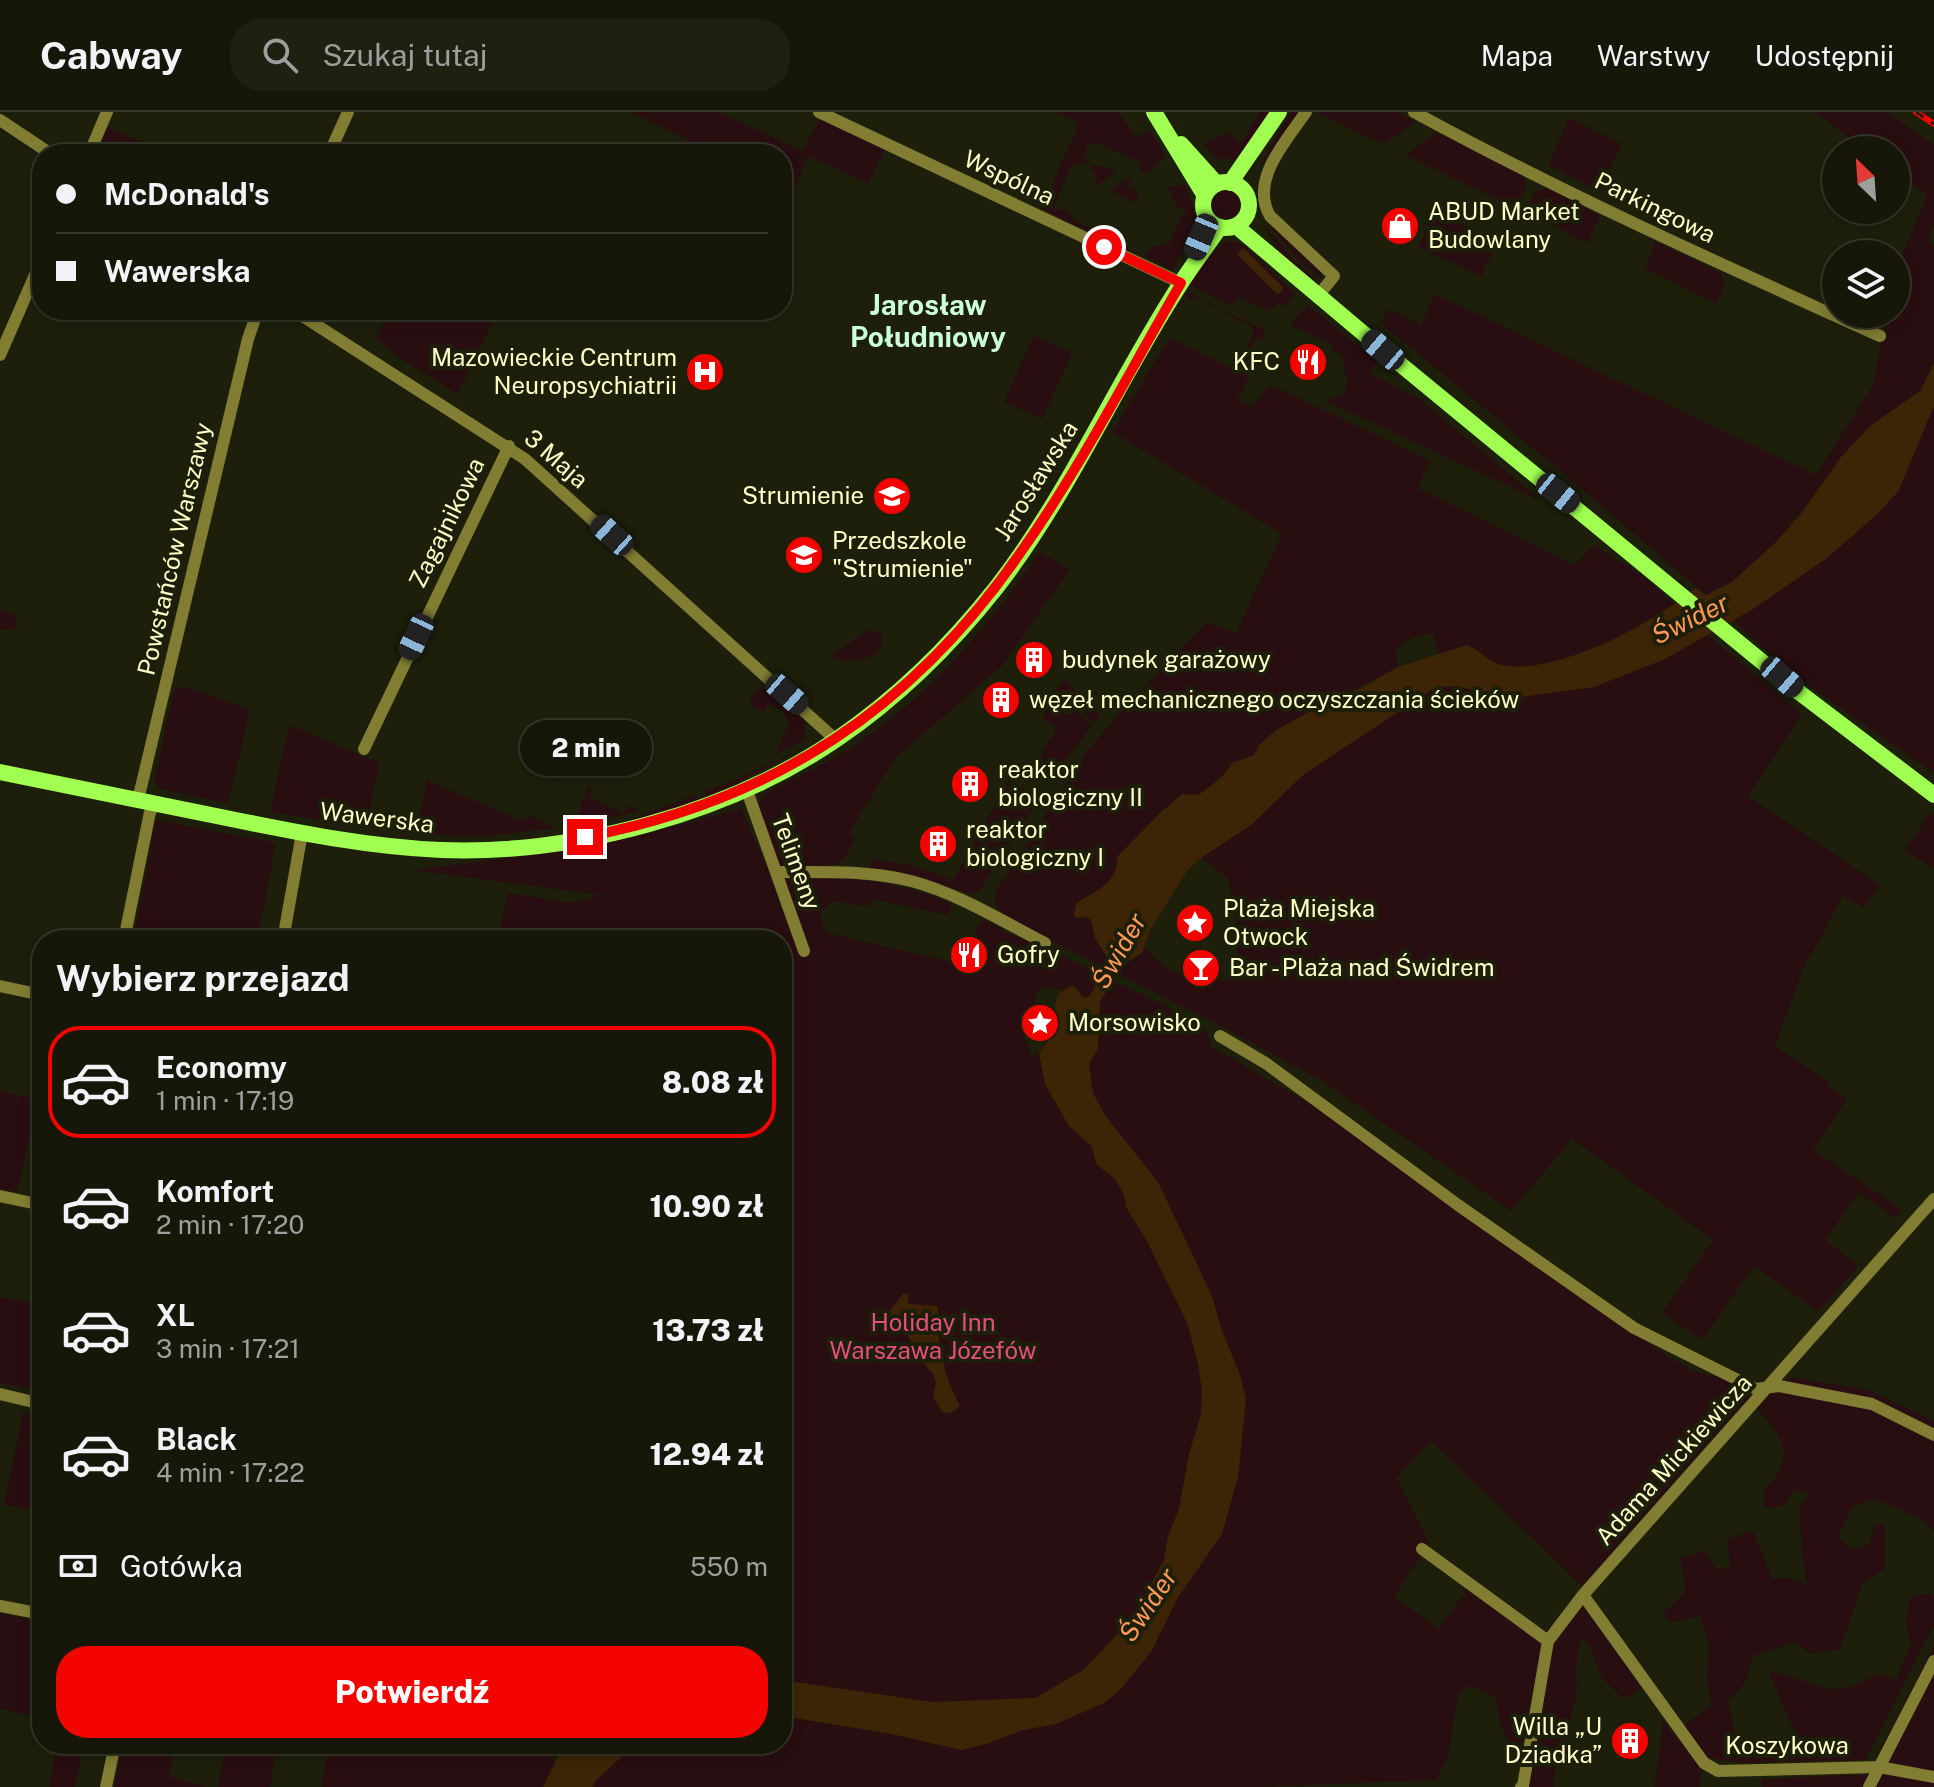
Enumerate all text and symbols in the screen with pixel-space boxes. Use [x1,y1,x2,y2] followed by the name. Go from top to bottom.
[230,19,790,91] search box
[40,33,182,78] text: Cabway
[258,33,302,77] icon: search
[322,37,487,73] text: Szukaj tutaj
[1481,39,1553,72] text: Mapa
[1597,39,1711,72] text: Warstwy
[1755,39,1894,72] text: Udostępnij
[1822,136,1910,224] north arrow
[1822,136,1910,328] map controls
[960,144,1059,210] street label: Wspólna
[1591,166,1720,248] street label: Parkingowa
[104,176,269,212] text: McDonald's
[1428,197,1580,253] place label: ABUD Market Budowlany
[1379,205,1421,247] shop icon: ABUD Market Budowlany
[1181,210,1221,264] car
[1086,229,1122,265] route start
[1822,240,1910,328] button: layers
[104,253,250,289] text: Wawerska
[850,288,1006,353] district label: Jarosław Południowy
[1357,325,1409,375] car
[1287,341,1329,383] restaurant icon: KFC
[431,343,677,399] place label: Mazowieckie Centrum Neuropsychiatrii
[1233,347,1280,375] place label: KFC
[684,351,726,393] hospital icon: Mazowieckie Centrum Neuropsychiatrii
[987,416,1083,545] street label: Jarosławska
[131,420,217,678] street label: Powstańców Warszawy
[519,423,594,493] street label: 3 Maja
[403,453,490,592] street label: Zagajnikowa
[1532,469,1584,517] car
[871,475,913,517] school or university icon: Strumienie
[742,481,864,509] place label: Strumienie
[586,510,638,560] car
[832,526,973,582] place label: Przedszkole "Strumienie"
[783,534,825,576] school or university icon: Przedszkole "Strumienie"
[1646,587,1734,650] water label: Świder
[395,610,437,664] car
[1013,639,1055,681] building icon: budynek garażowy
[1062,645,1271,673] place label: budynek garażowy
[1756,652,1808,702] car
[761,669,813,719] car
[980,679,1022,721] building icon: węzeł mechanicznego oczyszczania ścieków
[1029,685,1520,713] place label: węzeł mechanicznego oczyszczania ścieków
[519,721,651,777] callout: 2 min
[551,732,621,763] text: 2 min
[998,755,1143,811] place label: reaktor biologiczny II
[949,763,991,805] building icon: reaktor biologiczny II
[319,796,436,838] street label: Wawerska
[767,810,827,914] street label: Telimeny
[966,815,1104,871] place label: reaktor biologiczny I
[567,819,603,855] route end
[917,823,959,865] building icon: reaktor biologiczny I
[1223,894,1375,950] place label: Plaża Miejska Otwock
[1174,902,1216,944] place icon: Plaża Miejska Otwock
[1085,907,1153,994] water label: Świder
[948,934,990,976] restaurant icon: Gofry
[997,940,1060,968] place label: Gofry
[1180,947,1222,989] bar icon: Bar - Plaża nad Świdrem
[1229,953,1494,981] place label: Bar - Plaża nad Świdrem
[56,957,350,999] text: Wybierz przejazd
[1019,1002,1061,1044] place icon: Morsowisko
[1068,1008,1201,1036] place label: Morsowisko
[60,1046,132,1118] icon: car
[156,1049,287,1085] text: Economy
[662,1064,764,1100] text: 8.08 zł
[156,1085,294,1116] text: 1 min · 17:19
[60,1170,132,1242] icon: car
[156,1173,274,1209] text: Komfort
[649,1188,764,1224] text: 10.90 zł
[156,1209,304,1240] text: 2 min · 17:20
[60,1294,132,1366] icon: car
[156,1297,195,1333] text: XL
[829,1308,1037,1364] park label: Holiday Inn Warszawa Józefów
[652,1312,764,1348] text: 13.73 zł
[156,1333,300,1364] text: 3 min · 17:21
[1589,1368,1757,1550] street label: Adama Mickiewicza
[60,1418,132,1490] icon: car
[156,1421,237,1457] text: Black
[649,1436,764,1472] text: 12.94 zł
[156,1457,305,1488] text: 4 min · 17:22
[56,1544,100,1588] icon: cash
[120,1548,243,1584] text: Gotówka
[690,1551,768,1582] text: 550 m
[1112,1562,1183,1647] water label: Świder
[56,1646,768,1738] button: Potwierdź
[1505,1712,1602,1768] place label: Willa „U Dziadka”
[1609,1720,1651,1762] building icon: Willa „U Dziadka”
[1725,1731,1849,1759] street label: Koszykowa

